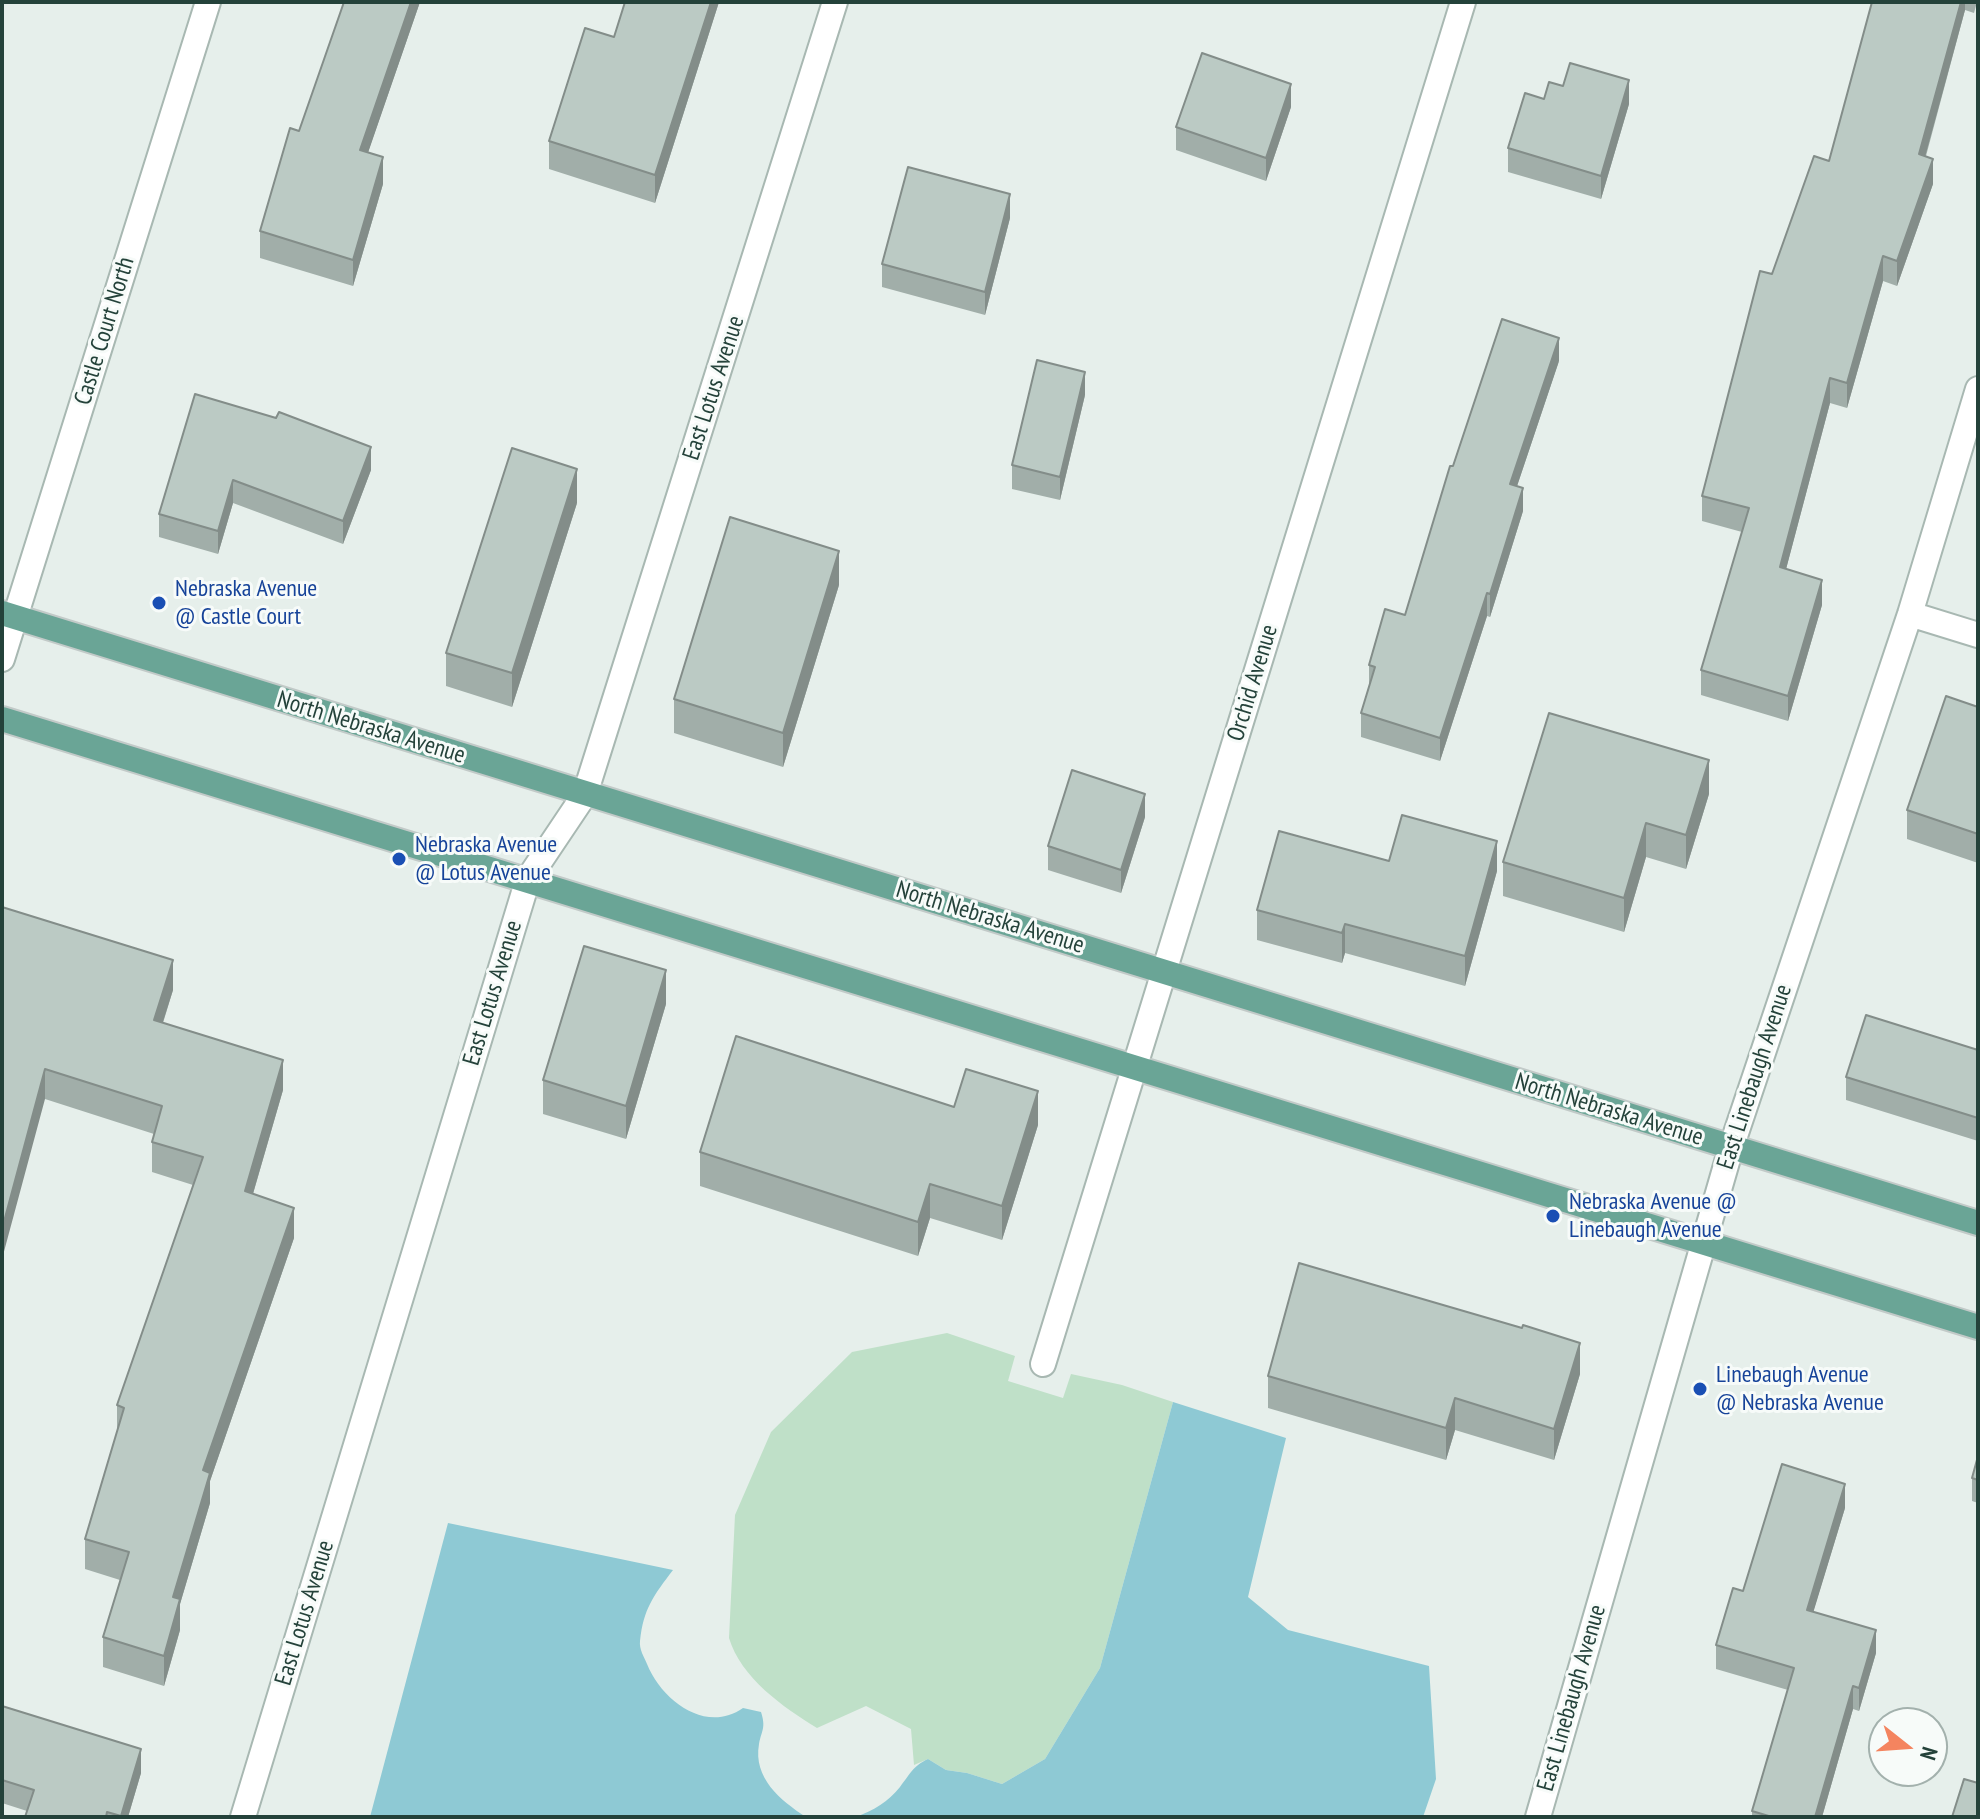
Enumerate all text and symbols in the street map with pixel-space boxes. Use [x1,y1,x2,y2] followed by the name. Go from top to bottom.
[69,254,141,408] street label: Castle Court North
[677,312,751,464] street label: East Lotus Avenue
[175,575,317,631] place label: Nebraska Avenue @ Castle Court
[150,594,168,612] marker: Nebraska Avenue @ Castle Court
[1222,621,1284,745] street label: Orchid Avenue
[274,686,468,770] street label: North Nebraska Avenue
[415,831,557,887] place label: Nebraska Avenue @ Lotus Avenue
[390,850,408,868] marker: Nebraska Avenue @ Lotus Avenue
[893,876,1087,960] street label: North Nebraska Avenue
[457,917,529,1069] street label: East Lotus Avenue
[1712,981,1798,1173] street label: East Linebaugh Avenue
[1512,1068,1706,1152] street label: North Nebraska Avenue
[1569,1188,1737,1244] place label: Nebraska Avenue @ Linebaugh Avenue
[1544,1207,1562,1225] marker: Nebraska Avenue @ Linebaugh Avenue
[1716,1361,1884,1417] place label: Linebaugh Avenue @ Nebraska Avenue
[1691,1380,1709,1398] marker: Linebaugh Avenue @ Nebraska Avenue
[269,1537,341,1689] street label: East Lotus Avenue
[1532,1602,1612,1794] street label: East Linebaugh Avenue
[1868,1707,1948,1787] north arrow
[1914,1744,1944,1763] text: N

